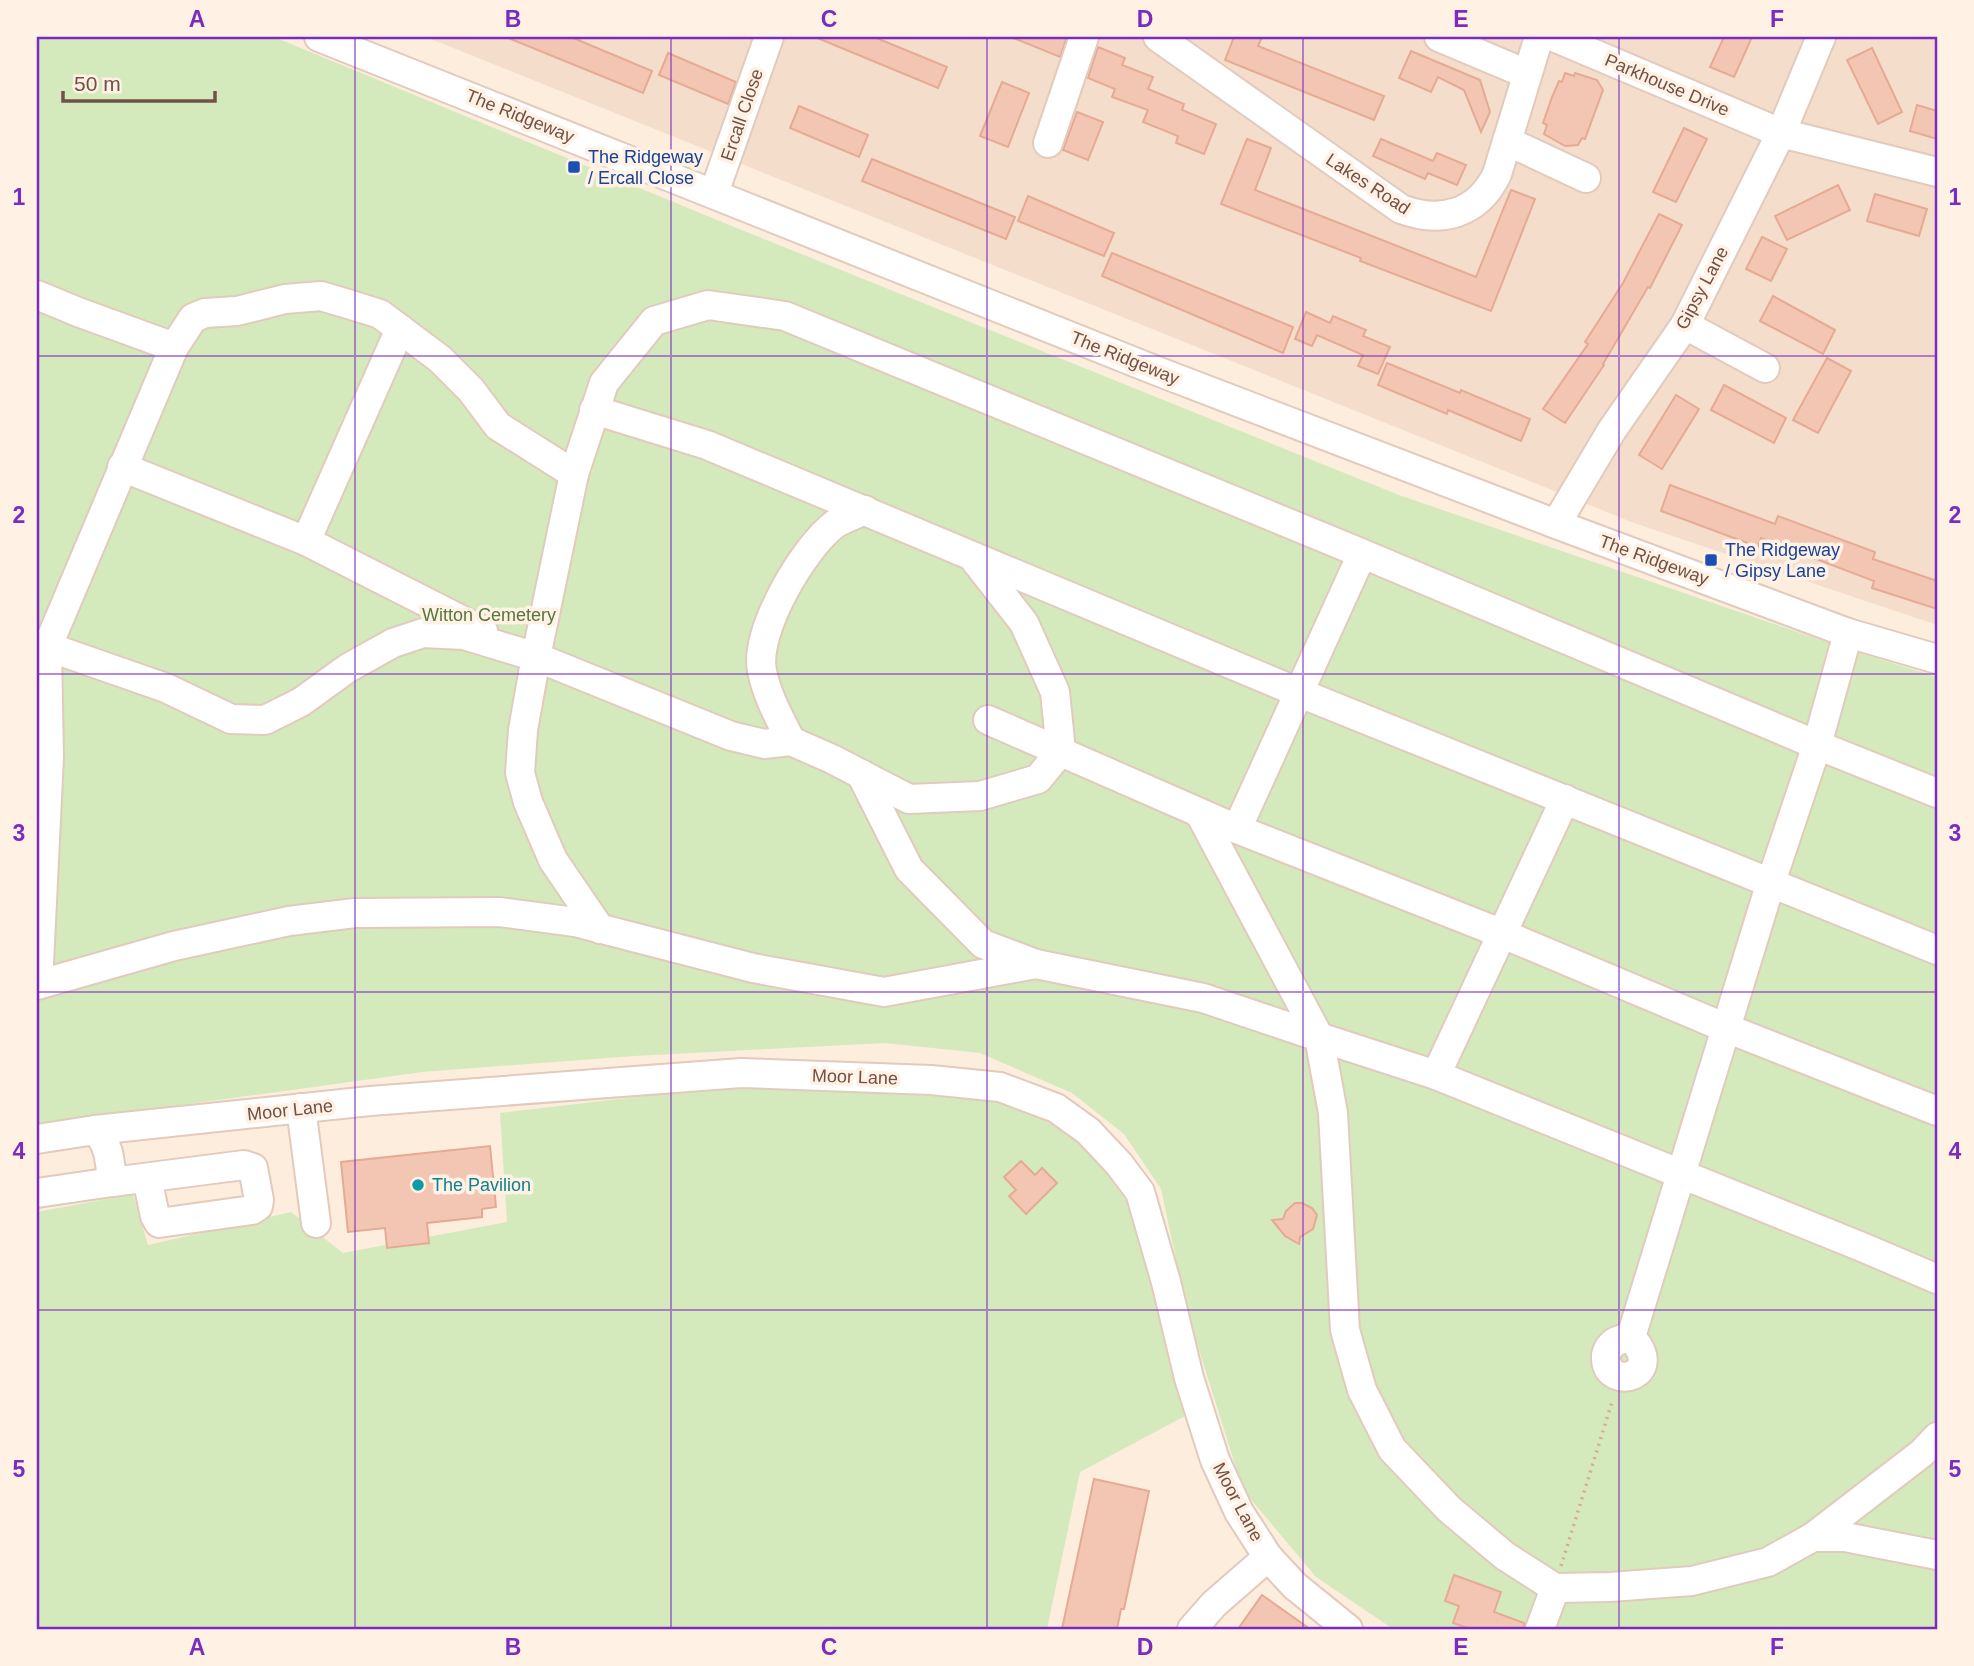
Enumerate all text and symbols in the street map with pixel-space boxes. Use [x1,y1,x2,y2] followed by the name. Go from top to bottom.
[189,6,205,32] text: A
[505,6,521,32] text: B
[821,6,837,32] text: C
[1137,6,1153,32] text: D
[1453,6,1469,32] text: E
[1770,6,1784,32] text: F
[1602,50,1732,120] street label: Parkhouse Drive
[63,60,215,104] scale bar
[717,66,767,164] street label: Ercall Close
[74,72,121,95] text: 50 m
[463,85,577,147] street label: The Ridgeway
[588,147,703,188] place label: The Ridgeway / Ercall Close
[1322,149,1414,219] street label: Lakes Road
[566,159,582,175] marker: The Ridgeway / Ercall Close
[13,184,26,210] text: 1
[1949,184,1962,210] text: 1
[1672,243,1732,333] street label: Gipsy Lane
[1068,327,1182,389] street label: The Ridgeway
[13,502,25,528] text: 2
[1949,502,1961,528] text: 2
[1597,531,1711,589] street label: The Ridgeway
[1725,540,1840,581] place label: The Ridgeway / Gipsy Lane
[1703,552,1719,568] marker: The Ridgeway / Gipsy Lane
[422,605,556,625] park label: Witton Cemetery
[13,820,25,846] text: 3
[1949,820,1961,846] text: 3
[812,1066,898,1088] street label: Moor Lane
[246,1096,334,1124] street label: Moor Lane
[13,1138,26,1164] text: 4
[1949,1138,1962,1164] text: 4
[432,1175,531,1195] place label: The Pavilion
[410,1177,426,1193] marker: The Pavilion
[13,1456,26,1482] text: 5
[1949,1456,1962,1482] text: 5
[1209,1459,1267,1545] street label: Moor Lane
[189,1634,205,1660] text: A
[505,1634,521,1660] text: B
[821,1634,837,1660] text: C
[1137,1634,1153,1660] text: D
[1453,1634,1469,1660] text: E
[1770,1634,1784,1660] text: F

